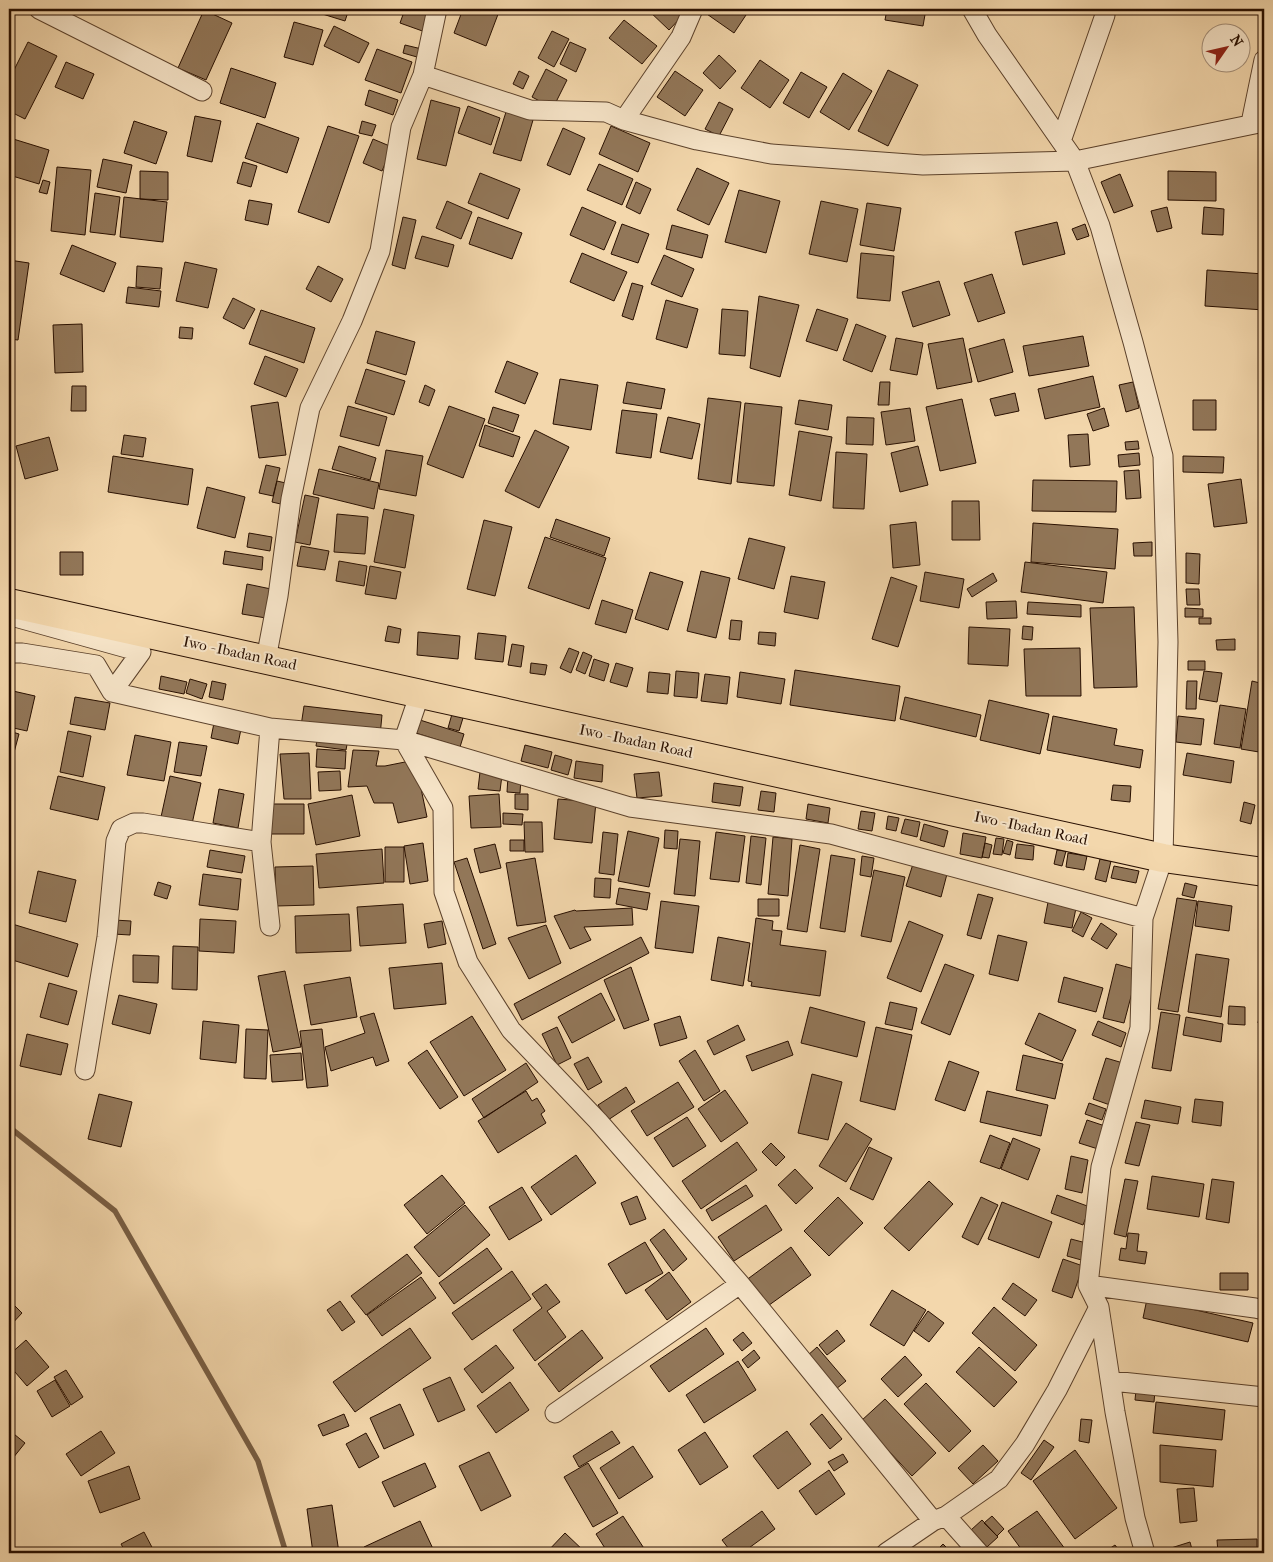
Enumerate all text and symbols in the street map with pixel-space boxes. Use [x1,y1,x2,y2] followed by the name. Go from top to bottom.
[1200,22,1250,72] north arrow
[1226,32,1247,50] text: N
[182,632,299,674] street label: Iwo - Ibadan Road
[578,720,695,762] street label: Iwo - Ibadan Road
[973,807,1090,849] street label: Iwo - Ibadan Road

